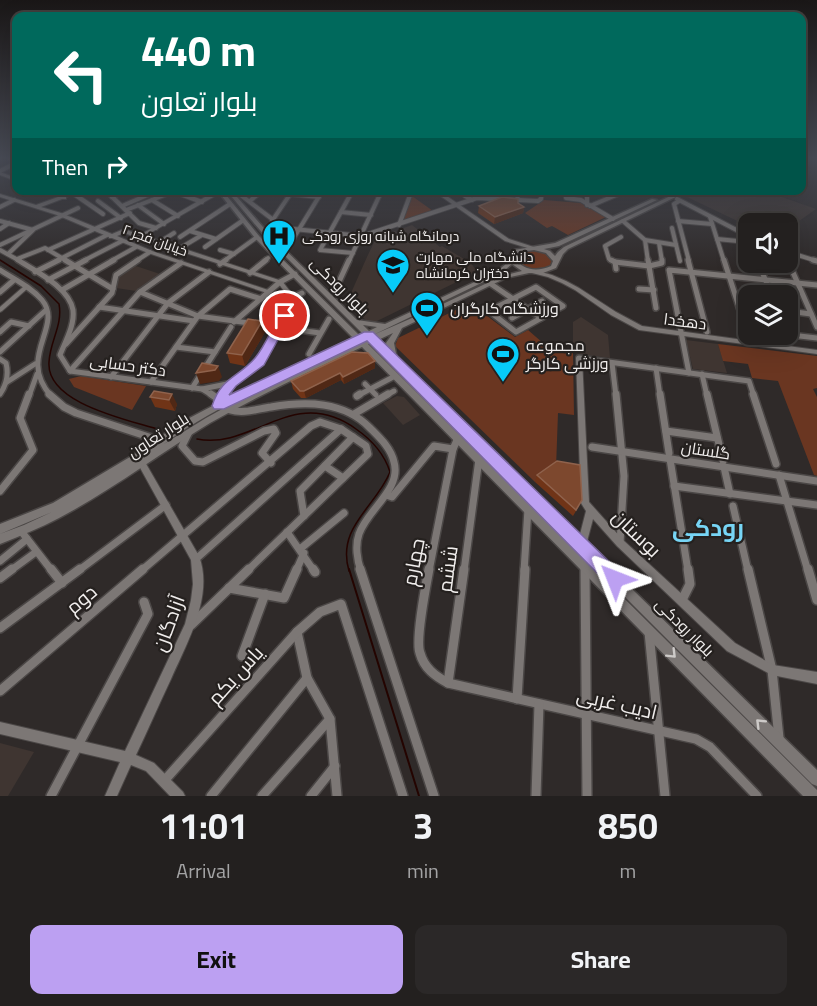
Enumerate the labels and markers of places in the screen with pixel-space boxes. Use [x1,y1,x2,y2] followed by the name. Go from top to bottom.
[261,218,297,265] hospital icon: درمانگاه شبانه روزی رودکی
[302,223,459,249] place label: درمانگاه شبانه روزی رودکی
[416,244,533,286] place label: دانشگاه ملی مهارت دختران کرمانشاه
[375,247,411,294] school or university icon: دانشگاه ملی مهارت دختران کرمانشاه
[259,290,310,341] pin
[409,290,445,337] sports icon: ورزشگاه کارگران
[450,293,559,323] place label: ورزشگاه کارگران
[525,330,609,378] place label: مجموعه ورزشی کارگر
[485,336,521,383] sports icon: مجموعه ورزشی کارگر

